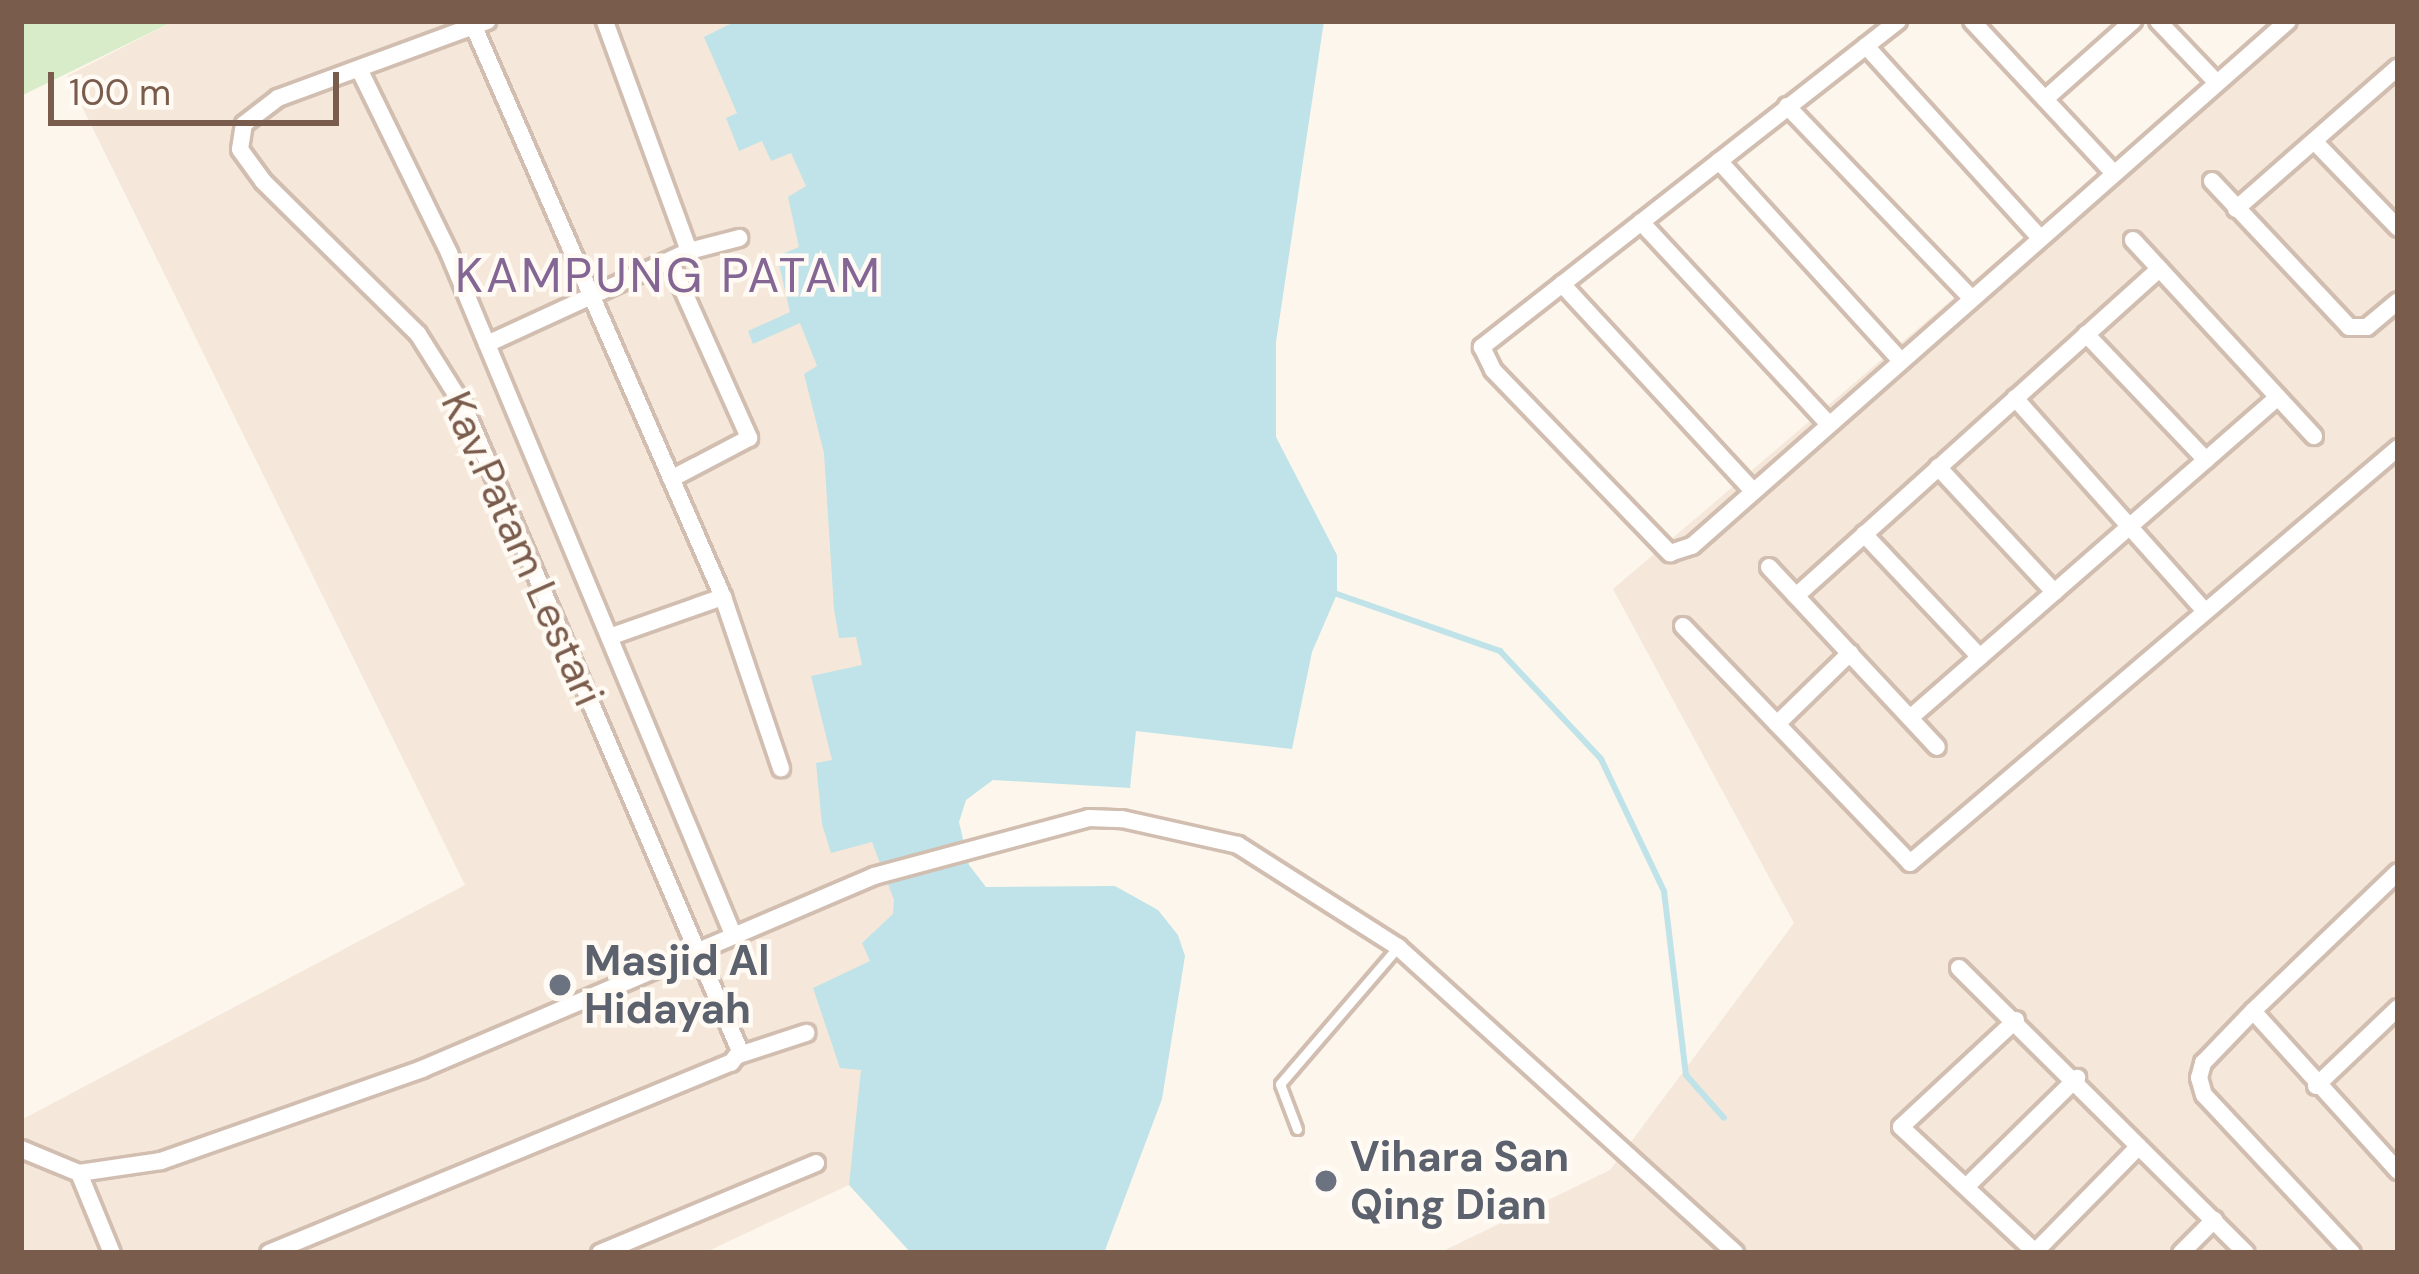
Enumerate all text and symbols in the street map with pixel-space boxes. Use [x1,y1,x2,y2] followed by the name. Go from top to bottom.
[54,48,345,122] scale bar
[69,69,171,116] text: 100 m
[455,247,883,305] district label: KAMPUNG PATAM
[430,384,614,714] street label: Kav.Patam Lestari
[584,936,770,1034] place label: Masjid Al Hidayah
[547,972,573,998] marker: Masjid Al Hidayah
[1350,1132,1569,1230] place label: Vihara San Qing Dian
[1313,1168,1339,1194] marker: Vihara San Qing Dian

